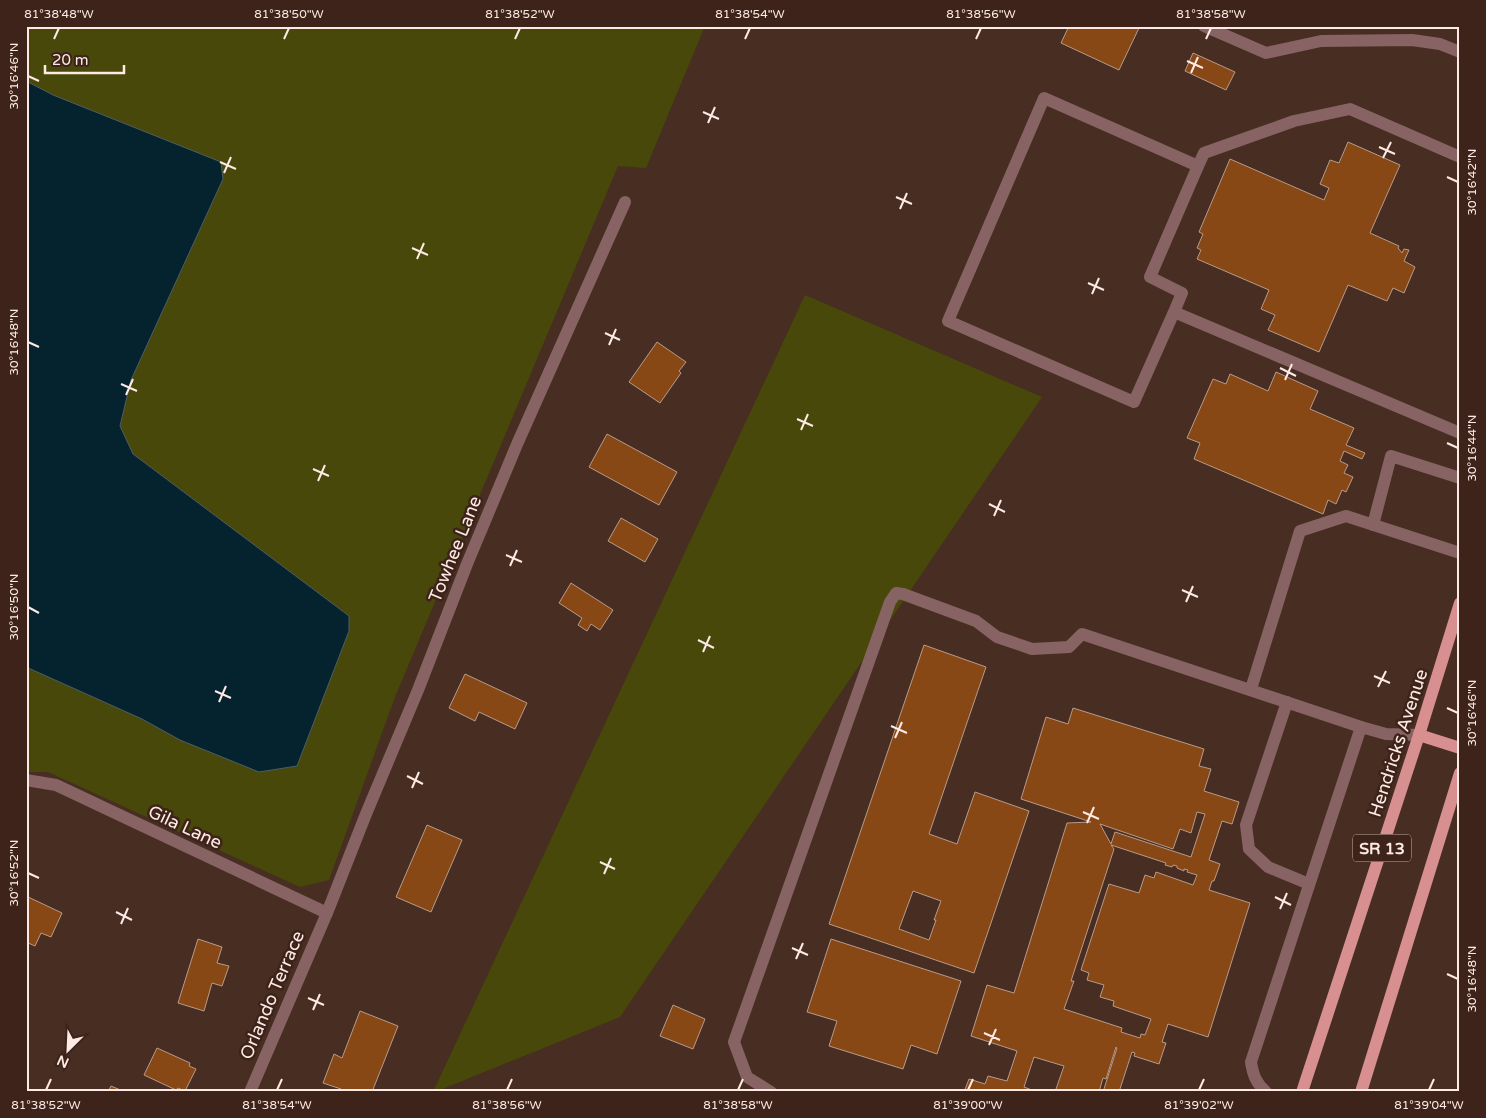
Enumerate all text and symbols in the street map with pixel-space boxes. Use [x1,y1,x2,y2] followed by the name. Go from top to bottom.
[24,7,94,21] text: 81°38'48"W
[254,7,324,21] text: 81°38'50"W
[485,7,555,21] text: 81°38'52"W
[715,7,785,21] text: 81°38'54"W
[946,7,1016,21] text: 81°38'56"W
[1176,7,1246,21] text: 81°38'58"W
[45,42,124,74] scale bar
[7,43,21,110] text: 30°16'46"N
[52,51,89,69] text: 20 m
[1465,149,1479,216] text: 30°16'42"N
[7,309,21,376] text: 30°16'48"N
[1465,415,1479,482] text: 30°16'44"N
[424,493,486,605] street label: Towhee Lane
[7,574,21,641] text: 30°16'50"N
[1364,666,1432,820] street label: Hendricks Avenue
[1465,680,1479,747] text: 30°16'46"N
[145,800,225,854] street label: Gila Lane
[1353,834,1411,861] road number: SR 13
[7,840,21,907] text: 30°16'52"N
[235,927,309,1063] street label: Orlando Terrace
[1465,946,1479,1013] text: 30°16'48"N
[42,1026,92,1076] north arrow
[54,1051,72,1071] text: N
[11,1098,81,1112] text: 81°38'52"W
[242,1098,312,1112] text: 81°38'54"W
[472,1098,542,1112] text: 81°38'56"W
[703,1098,773,1112] text: 81°38'58"W
[933,1098,1003,1112] text: 81°39'00"W
[1164,1098,1234,1112] text: 81°39'02"W
[1394,1098,1464,1112] text: 81°39'04"W

